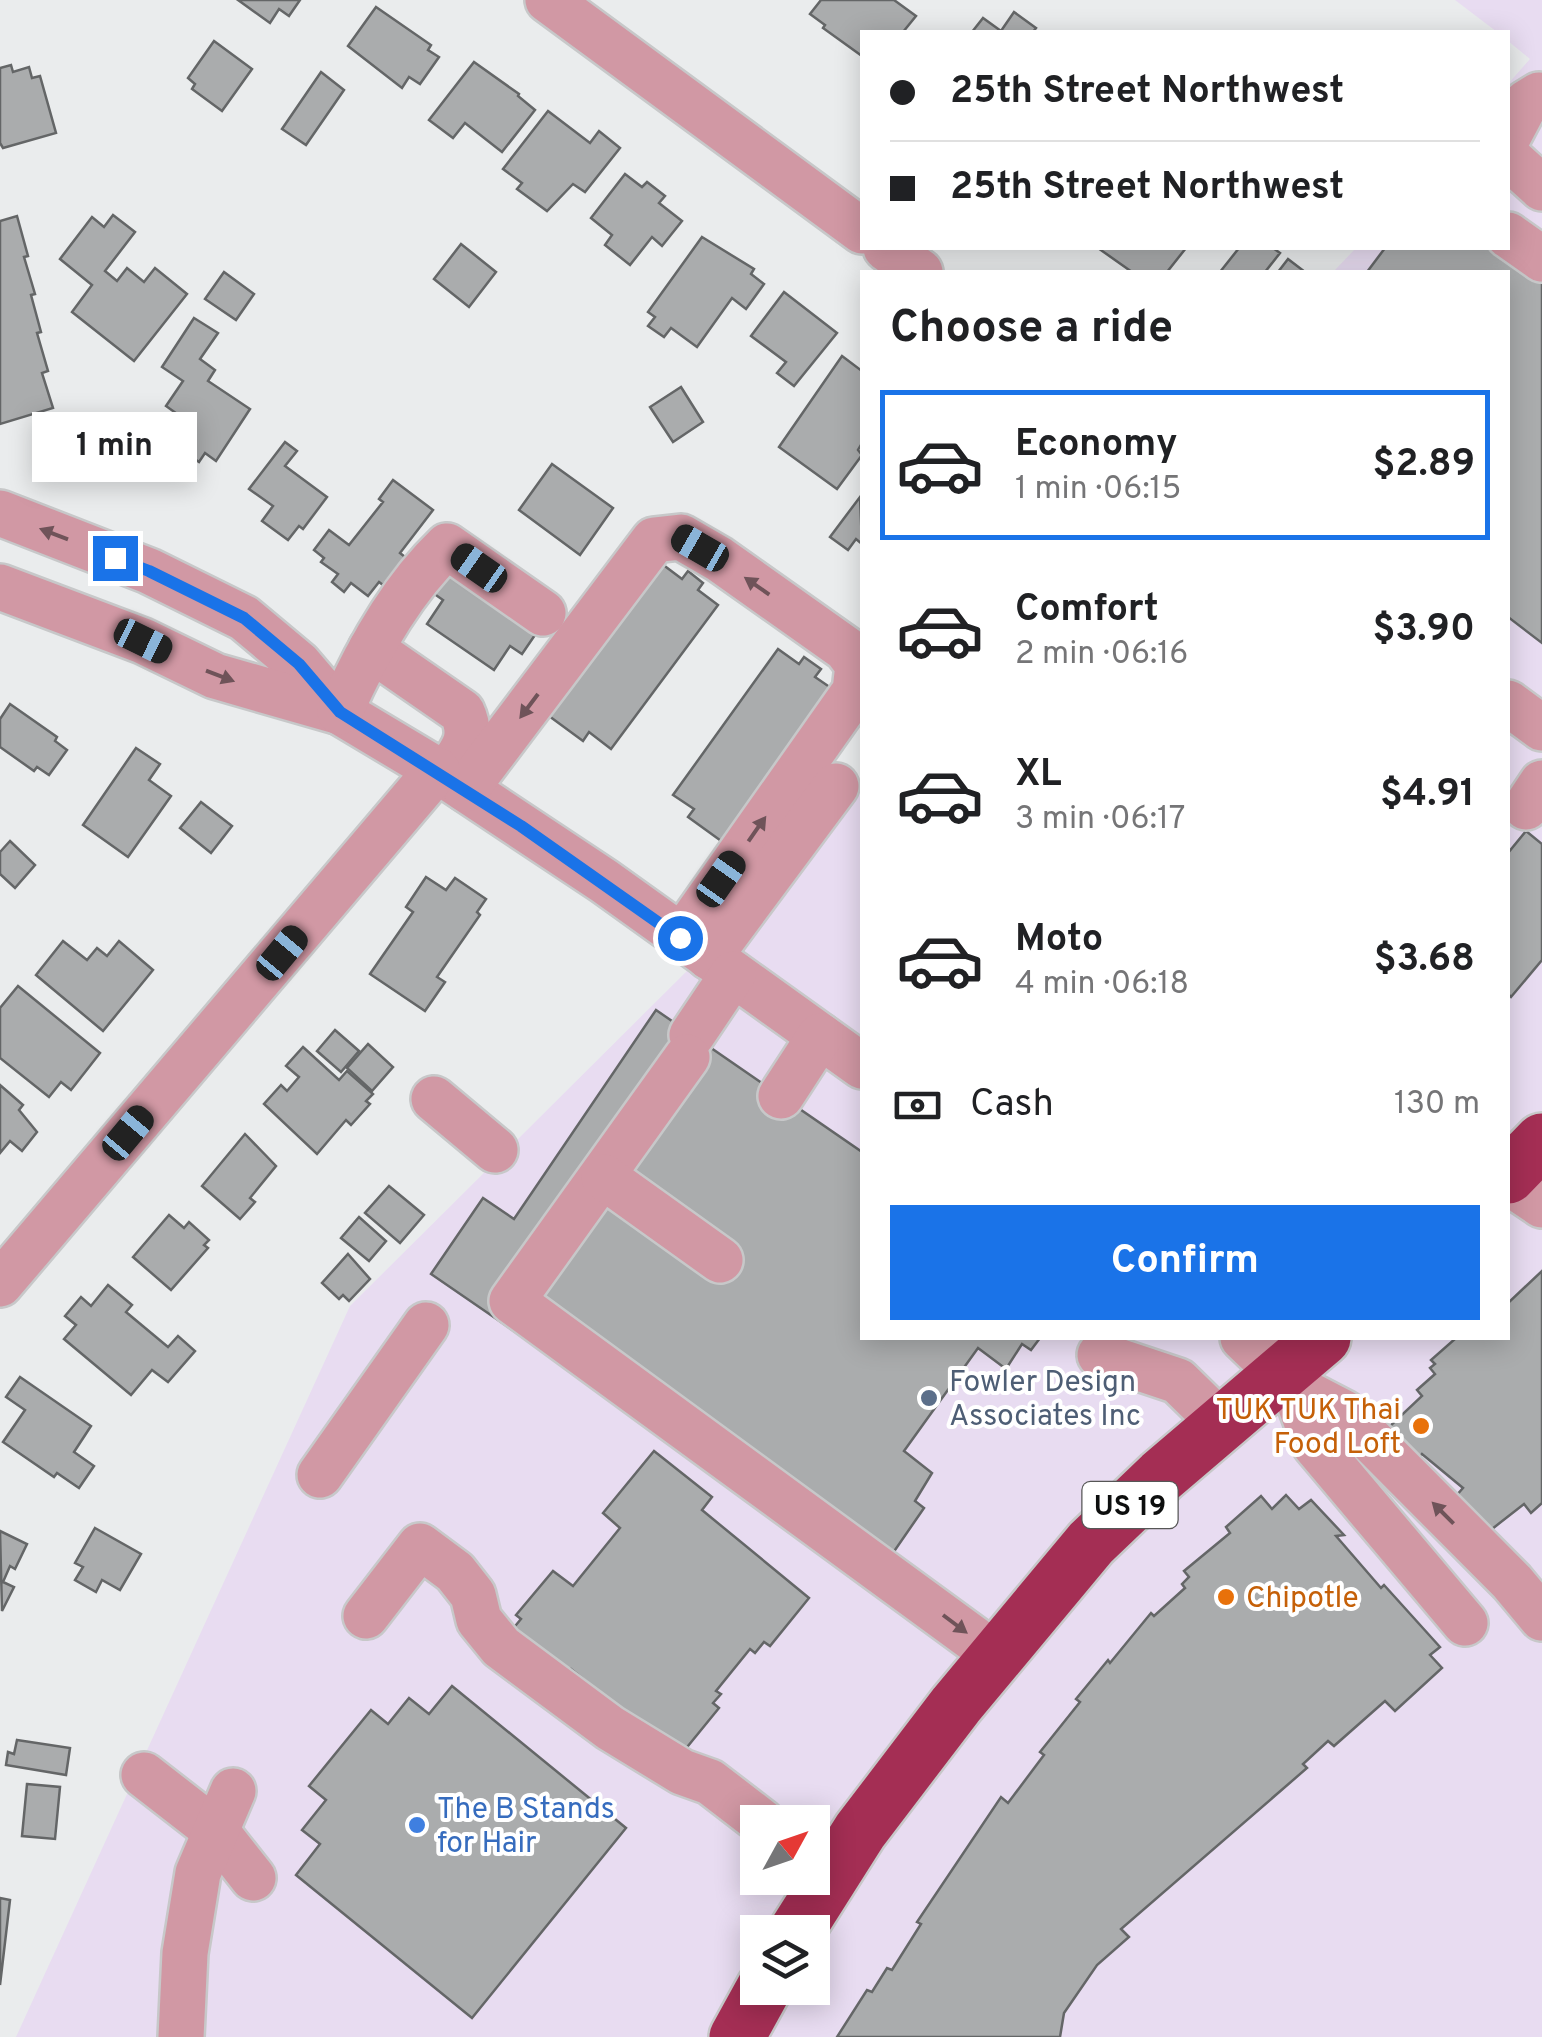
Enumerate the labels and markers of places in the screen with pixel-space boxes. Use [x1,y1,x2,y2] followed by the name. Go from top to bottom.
[949,1365,1141,1436] place label: Fowler Design Associates Inc
[918,1387,940,1409] marker: Fowler Design Associates Inc
[1215,1393,1401,1464] place label: TUK TUK Thai Food Loft
[1410,1415,1432,1437] marker: TUK TUK Thai Food Loft
[1246,1581,1359,1618] place label: Chipotle
[1215,1586,1237,1608] marker: Chipotle
[437,1792,615,1863] place label: The B Stands for Hair
[406,1814,428,1836] marker: The B Stands for Hair

